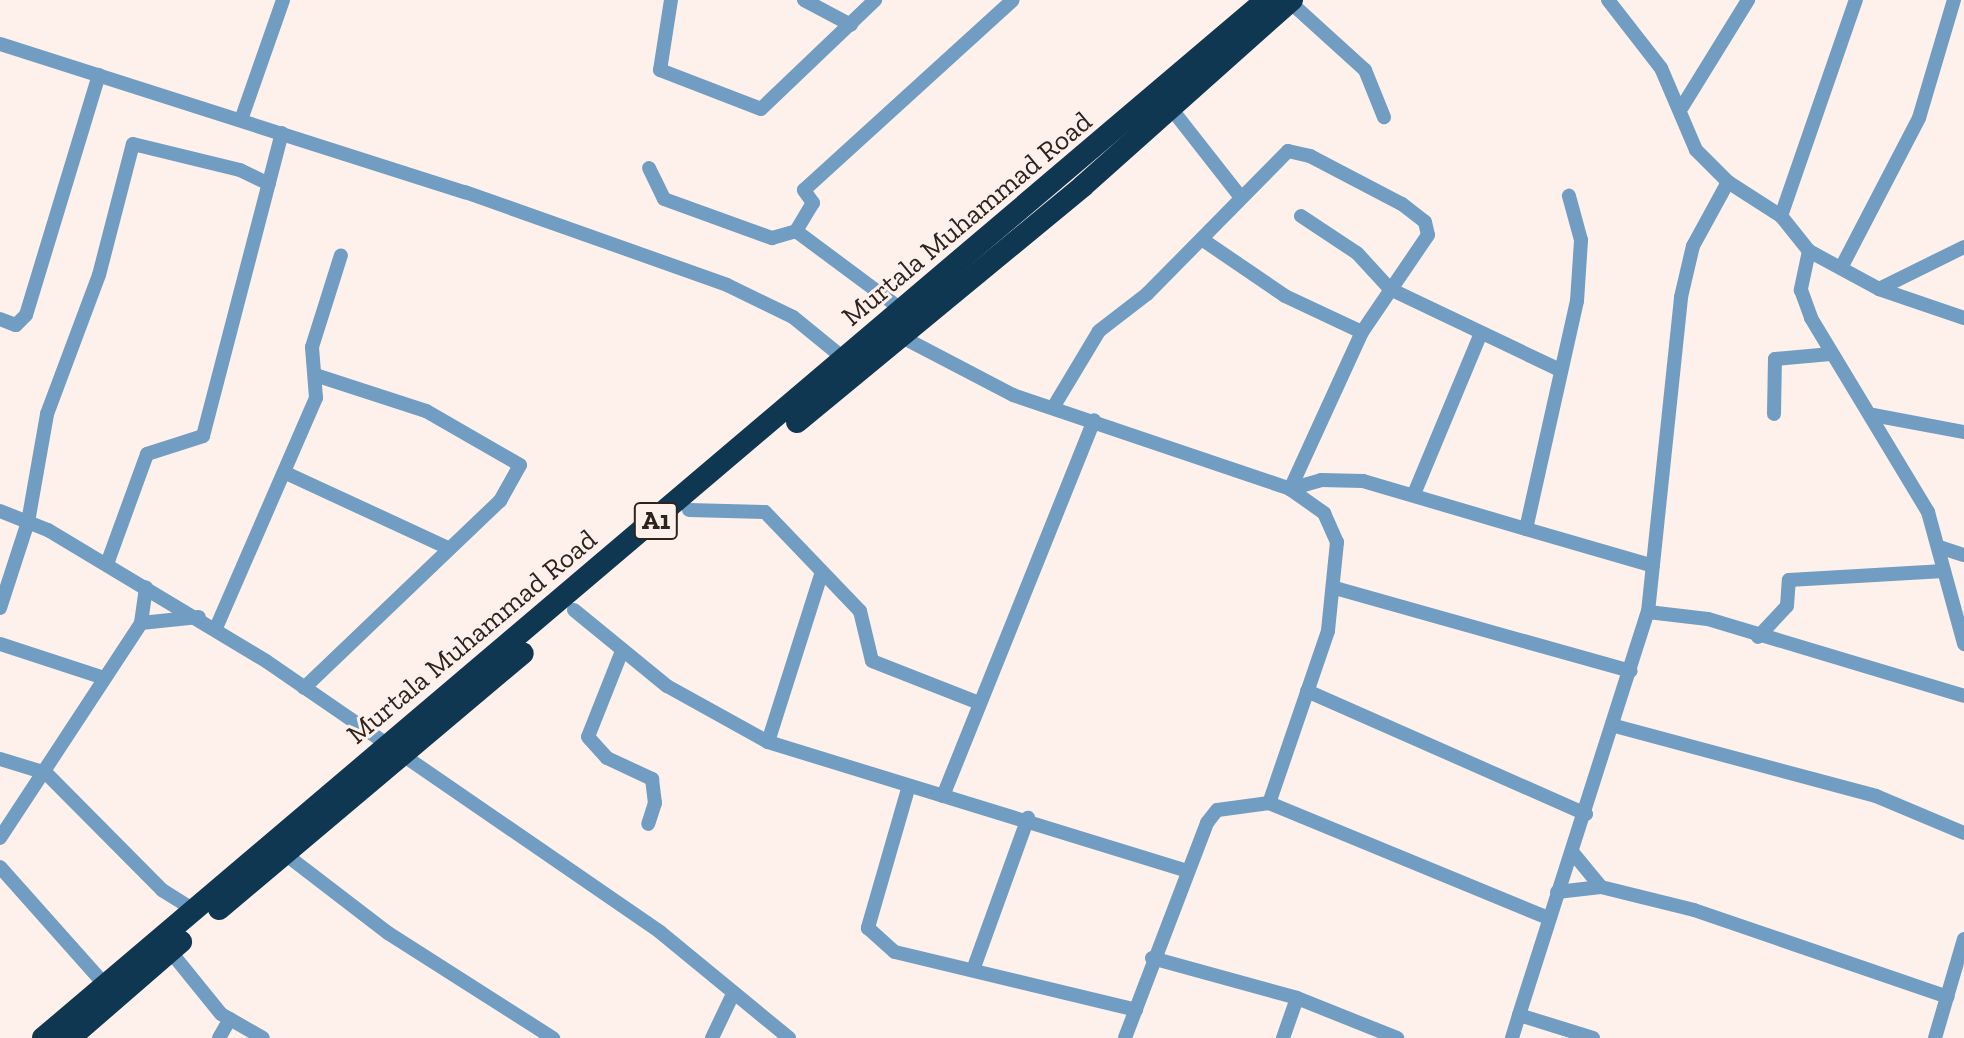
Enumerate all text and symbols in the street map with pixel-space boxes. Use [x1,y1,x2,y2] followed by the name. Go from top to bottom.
[835,105,1099,333] street label: Murtala Muhammad Road
[632,499,680,543] road number: A1
[340,523,604,751] street label: Murtala Muhammad Road

